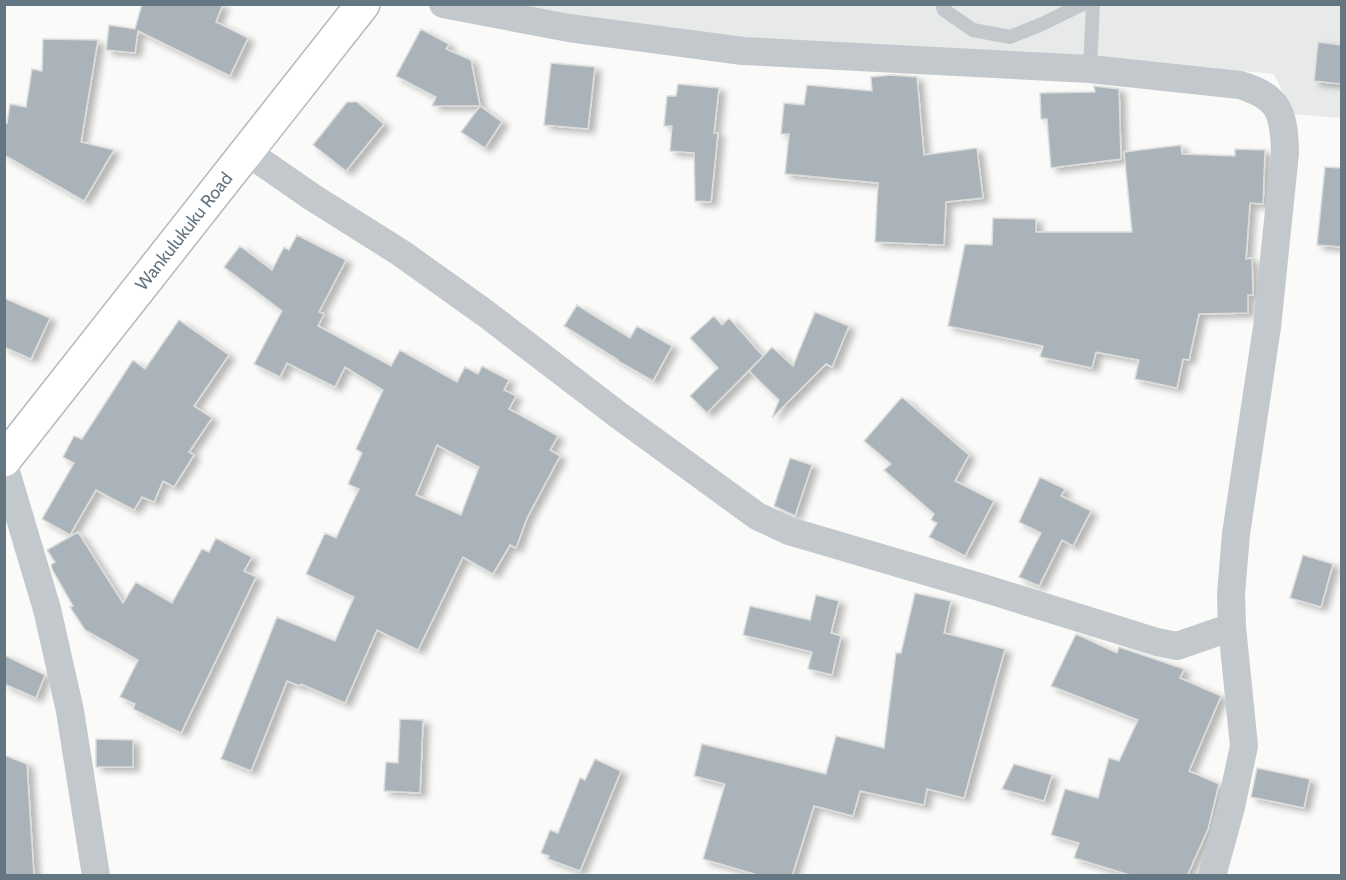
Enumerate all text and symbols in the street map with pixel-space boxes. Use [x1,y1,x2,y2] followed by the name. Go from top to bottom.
[131,168,237,295] street label: Wankulukuku Road

